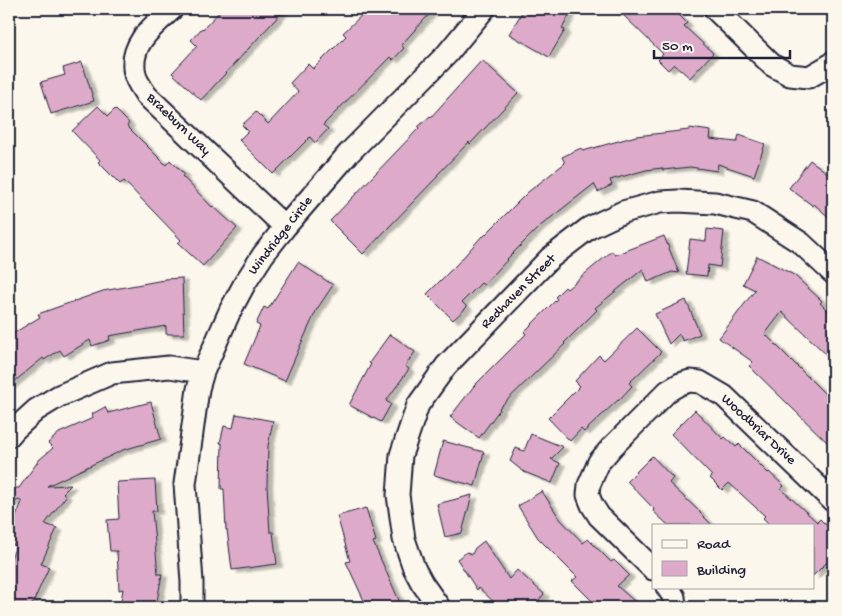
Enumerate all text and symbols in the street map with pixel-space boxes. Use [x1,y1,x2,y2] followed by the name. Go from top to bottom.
[654,28,791,60] scale bar
[662,38,693,56] text: 50 m
[142,90,214,160] street label: Braeburn Way
[245,193,317,279] street label: Windridge Circle
[478,250,561,333] street label: Redhaven Street
[717,391,800,470] street label: Woodbriar Drive
[652,524,814,588] legend
[697,536,731,554] text: Road
[696,562,746,580] text: Building

